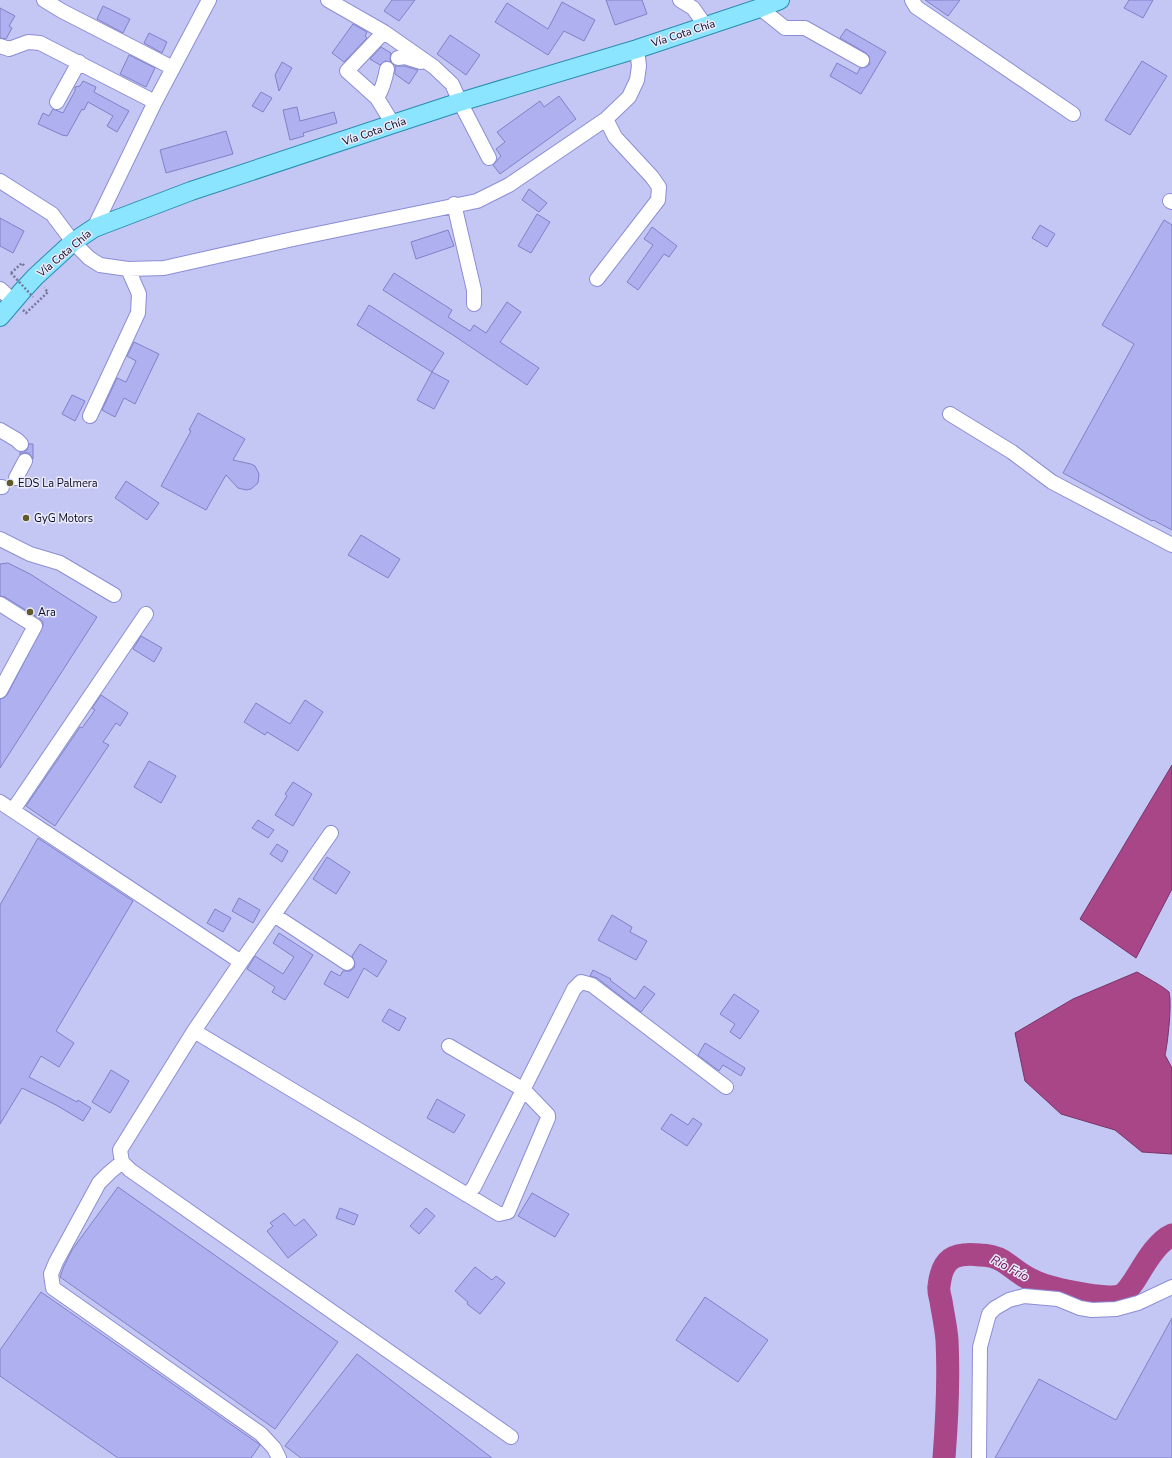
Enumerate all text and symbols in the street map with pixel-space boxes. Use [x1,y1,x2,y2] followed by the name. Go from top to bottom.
[648,16,717,51] street label: Vía Cota Chía
[339,114,408,150] street label: Vía Cota Chía
[33,226,95,281] street label: Vía Cota Chía
[18,476,98,491] place label: EDS La Palmera
[5,478,15,488] marker: EDS La Palmera
[34,511,93,526] place label: GyG Motors
[21,513,31,523] marker: GyG Motors
[38,605,56,620] place label: Ara
[25,607,35,617] marker: Ara
[988,1251,1032,1285] water label: Río Frío

